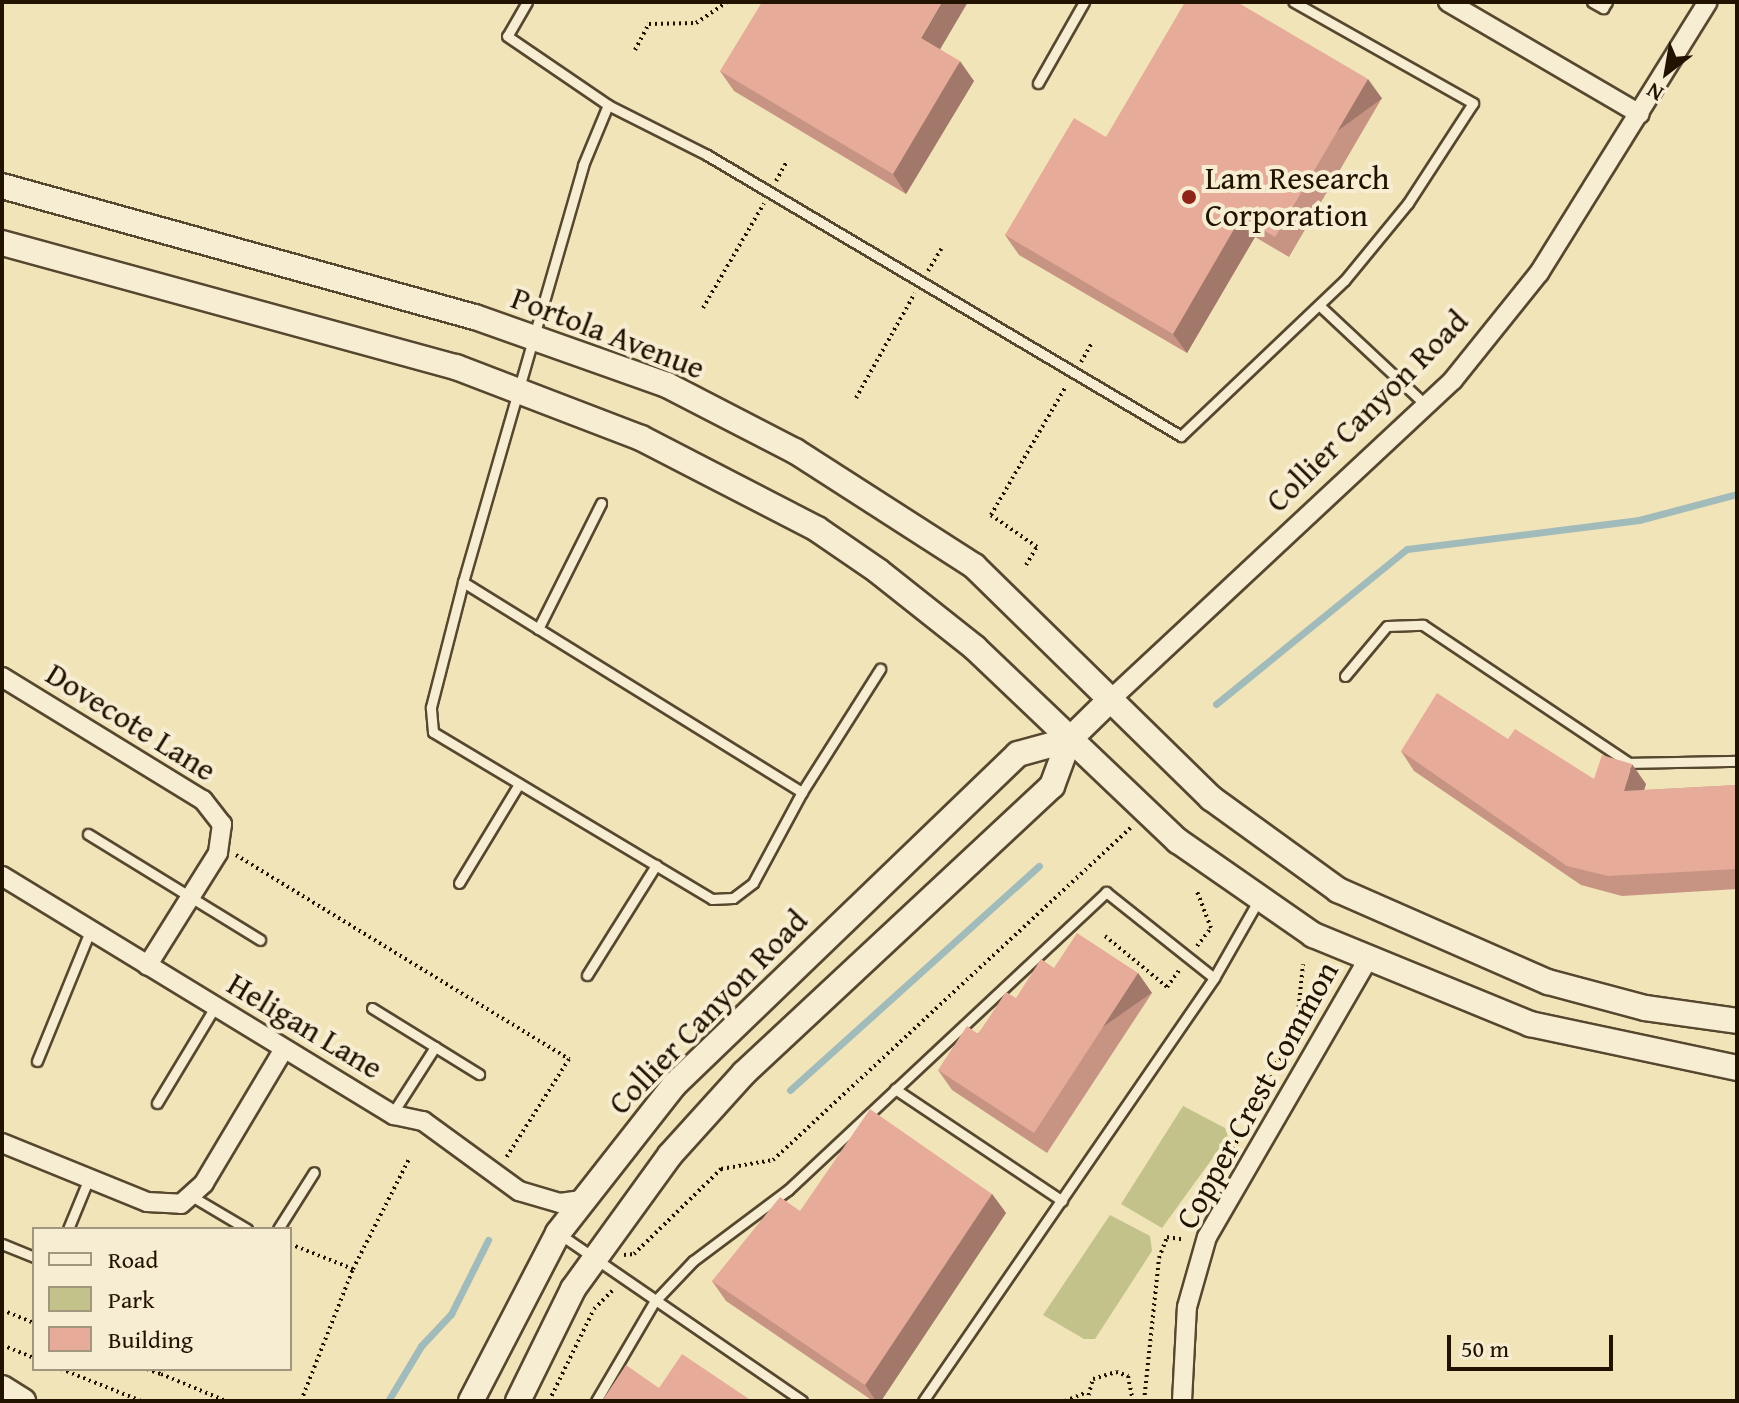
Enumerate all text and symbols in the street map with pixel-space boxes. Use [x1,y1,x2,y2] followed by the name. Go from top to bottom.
[1627,32,1707,112] north arrow
[1640,75,1669,110] text: N
[1205,160,1390,235] place label: Lam Research Corporation
[1180,188,1198,206] marker: Lam Research Corporation
[506,279,710,387] street label: Portola Avenue
[1258,302,1476,520] street label: Collier Canyon Road
[39,655,223,789] street label: Dovecote Lane
[600,902,816,1122] street label: Collier Canyon Road
[1167,955,1347,1235] street label: Copper Crest Common
[221,965,389,1087] street label: Heligan Lane
[32,1227,292,1371] legend
[108,1242,158,1277] text: Road
[108,1282,154,1317] text: Park
[1451,1319,1617,1369] scale bar
[108,1322,193,1357] text: Building
[1461,1331,1509,1366] text: 50 m

